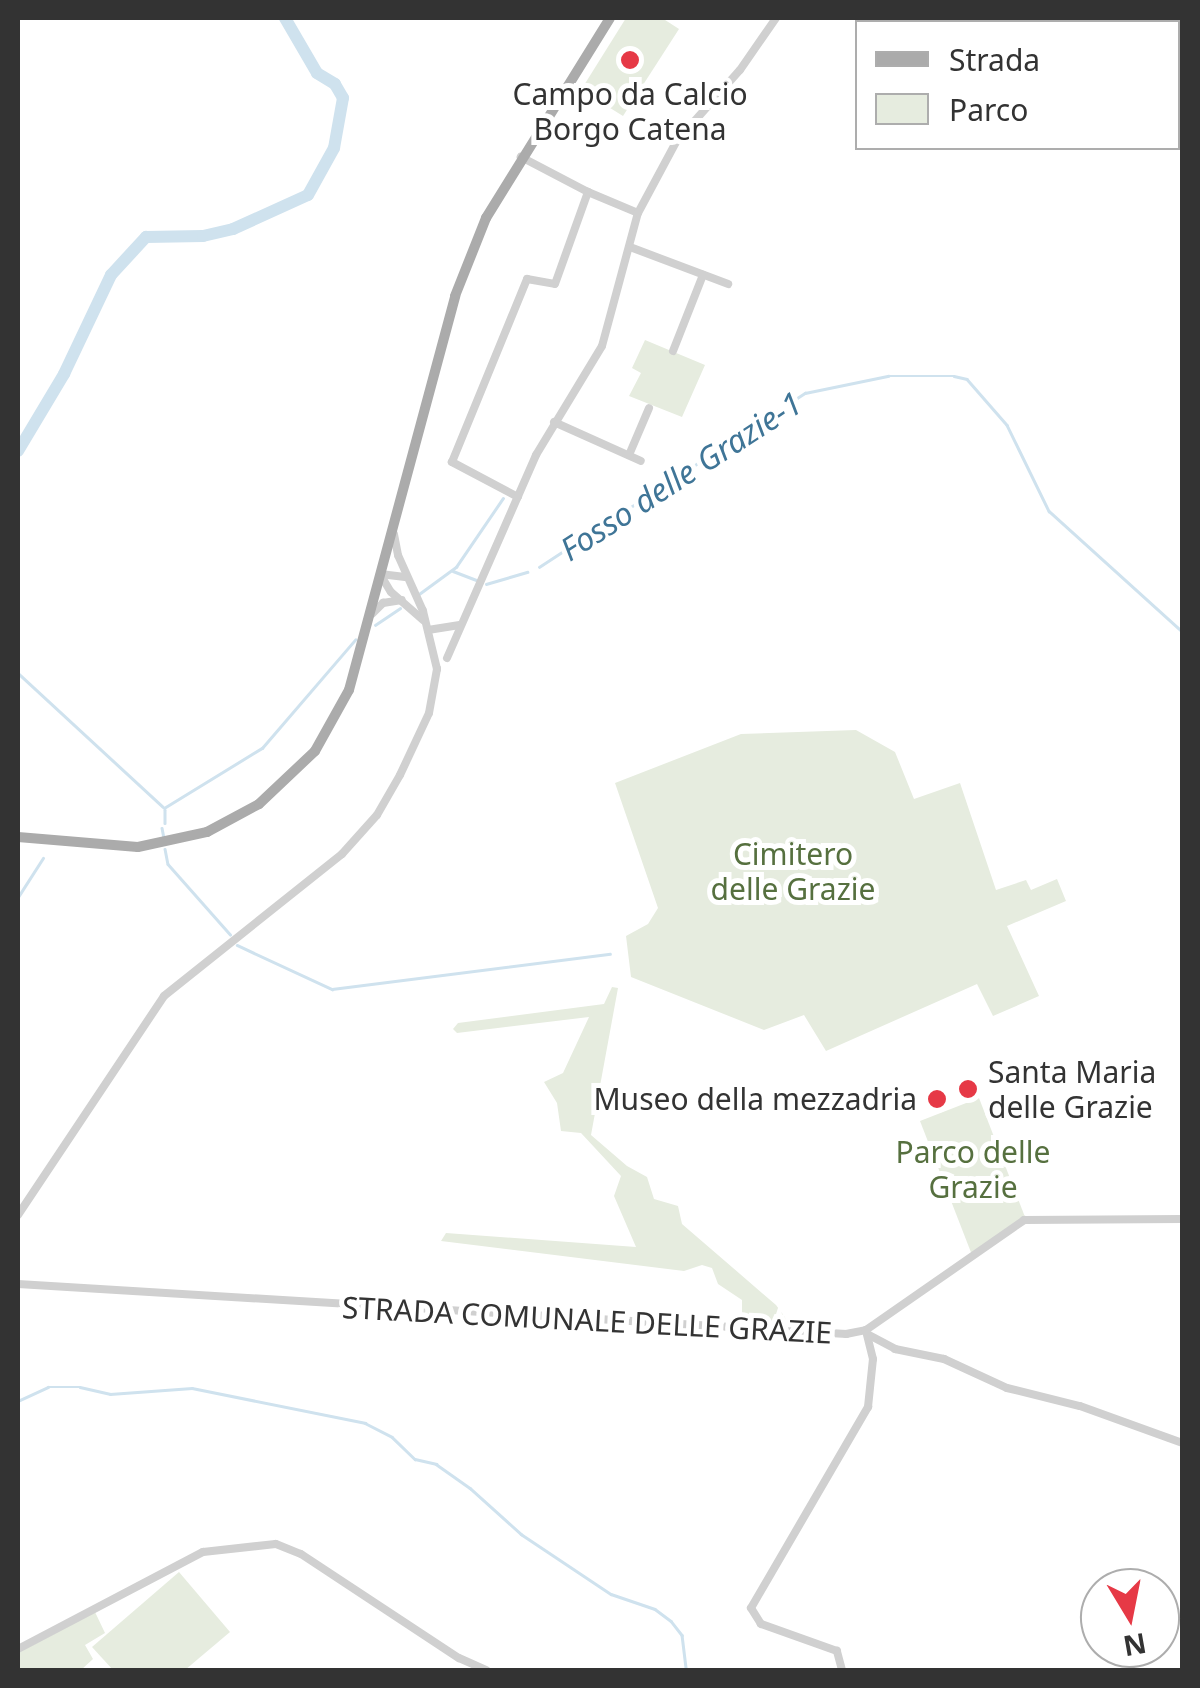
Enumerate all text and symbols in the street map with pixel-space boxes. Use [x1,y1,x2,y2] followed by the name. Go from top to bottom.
[855,20,1180,150] legend
[949,39,1040,80] text: Strada
[619,49,641,71] marker: Campo da Calcio Borgo Catena
[512,76,748,146] place label: Campo da Calcio Borgo Catena
[949,89,1028,130] text: Parco
[553,383,809,569] water label: Fosso delle Grazie-1
[711,836,875,906] park label: Cimitero delle Grazie
[988,1054,1156,1124] place label: Santa Maria delle Grazie
[957,1078,979,1100] marker: Santa Maria delle Grazie
[593,1081,917,1117] place label: Museo della mezzadria
[926,1088,948,1110] marker: Museo della mezzadria
[896,1134,1050,1204] park label: Parco delle Grazie
[341,1289,833,1351] street label: STRADA COMUNALE DELLE GRAZIE
[1080,1568,1180,1668] north arrow
[1120,1625,1149,1666] text: N

